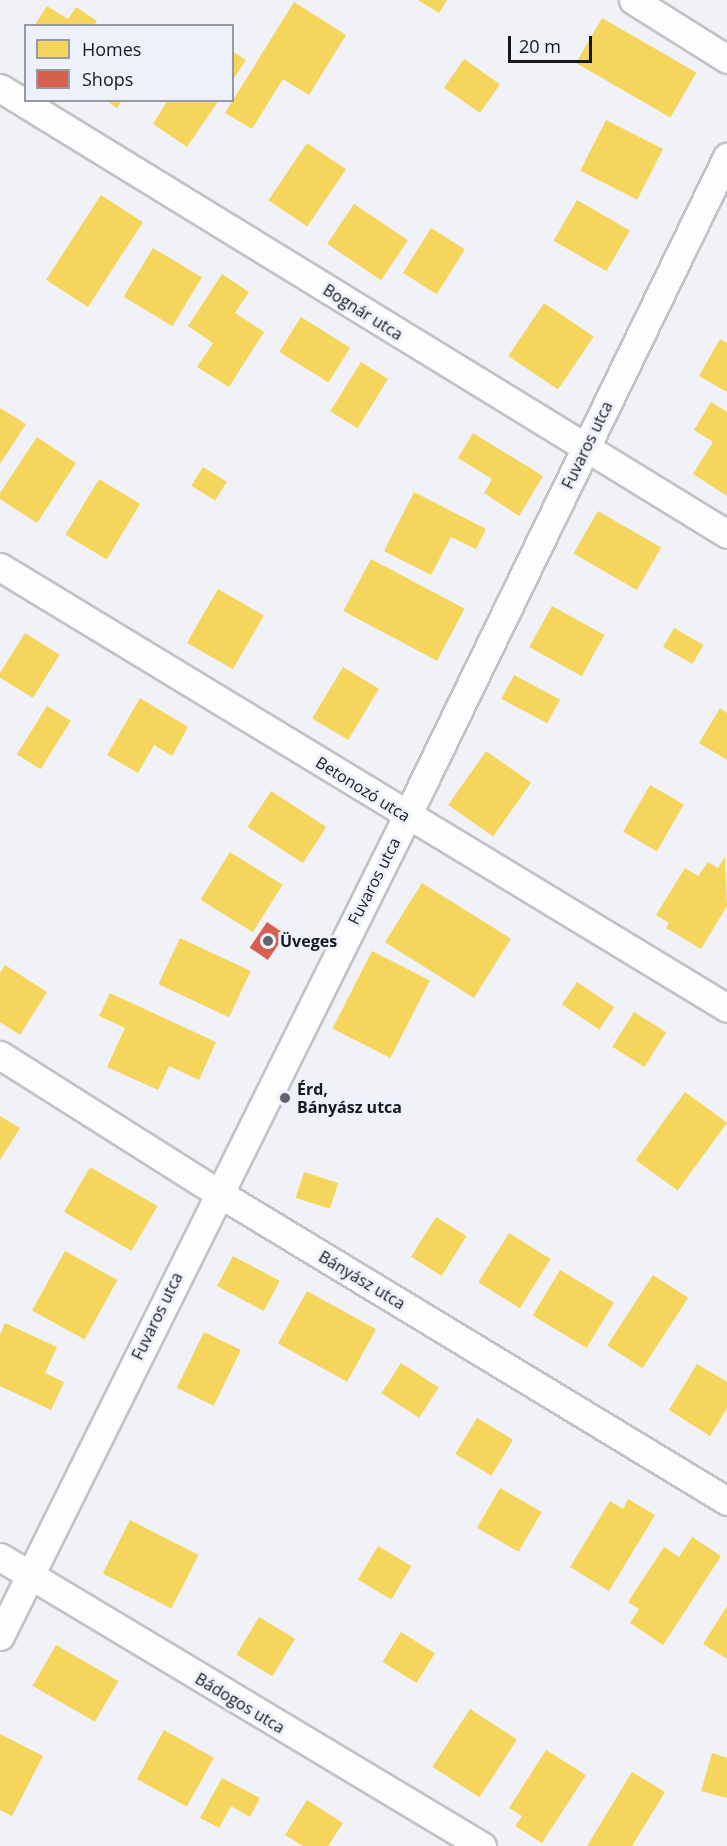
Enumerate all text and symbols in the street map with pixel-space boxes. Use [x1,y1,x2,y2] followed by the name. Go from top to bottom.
[24,24,234,102] legend
[511,24,595,62] scale bar
[519,34,561,58] text: 20 m
[82,37,141,61] text: Homes
[82,67,133,91] text: Shops
[320,280,406,344] street label: Bognár utca
[558,398,616,492] street label: Fuvaros utca
[312,752,414,826] street label: Betonozó utca
[344,834,404,928] street label: Fuvaros utca
[280,931,337,951] place label: Üveges
[261,934,275,948] marker: Üveges
[297,1079,402,1117] place label: Érd, Bányász utca
[278,1091,292,1105] marker: Érd, Bányász utca
[315,1247,409,1313] street label: Bányász utca
[128,1269,186,1363] street label: Fuvaros utca
[192,1669,288,1737] street label: Bádogos utca

